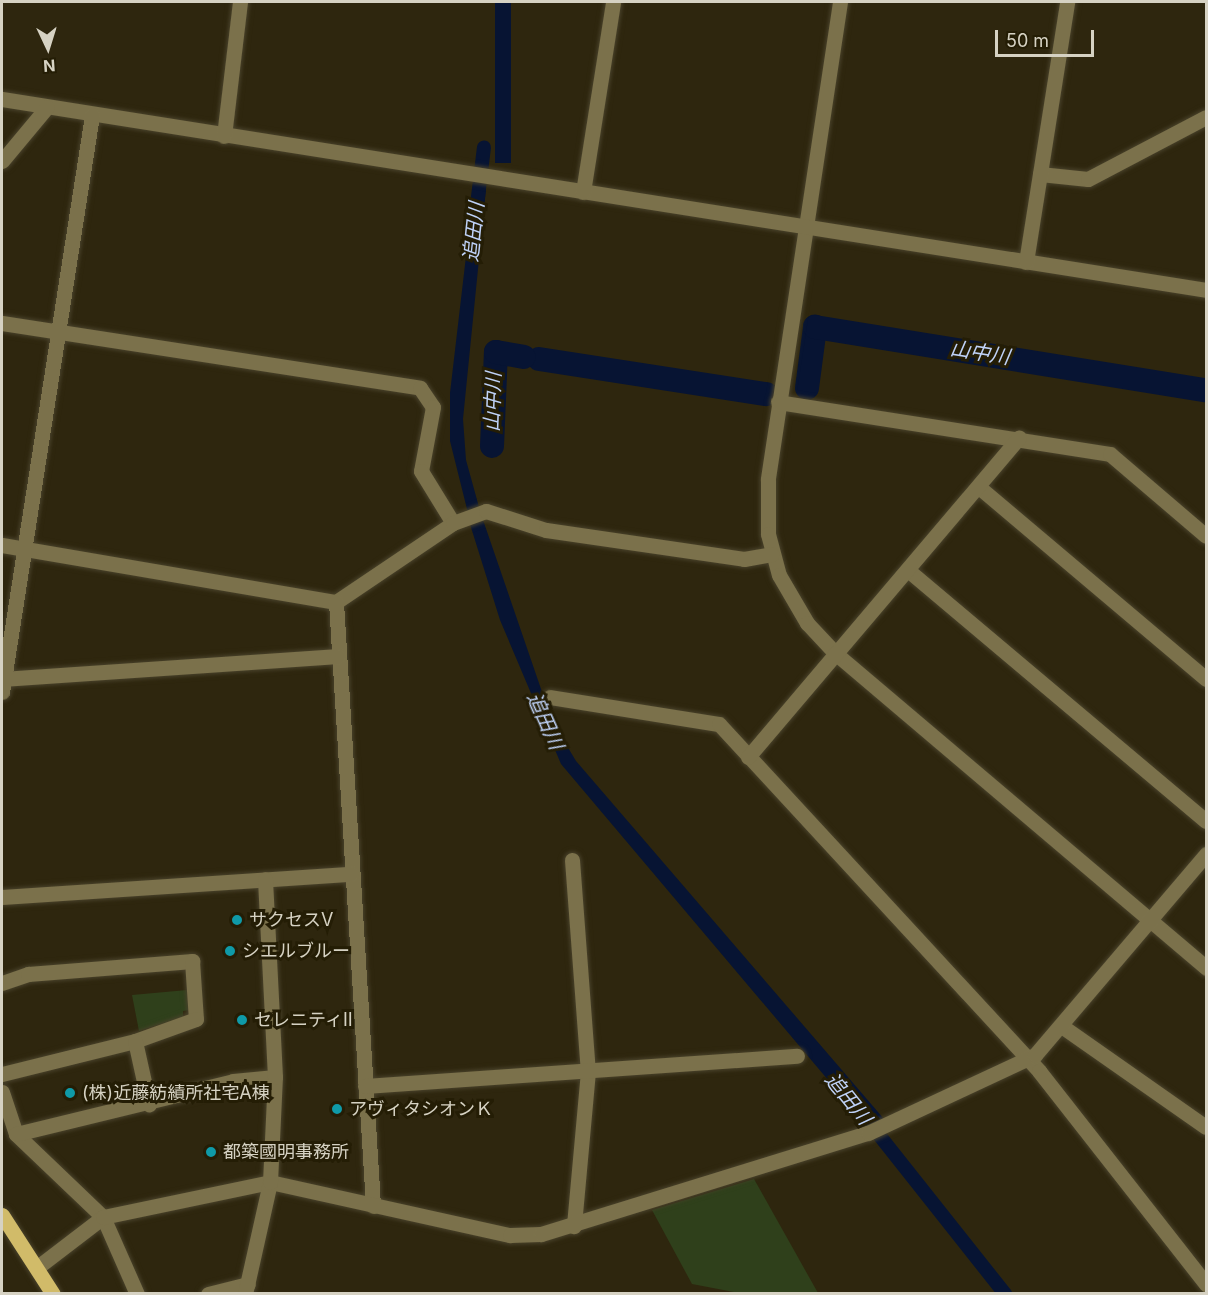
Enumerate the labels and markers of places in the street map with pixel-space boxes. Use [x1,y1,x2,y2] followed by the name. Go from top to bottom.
[249,909,333,931] place label: サクセスⅤ
[230,913,244,927] marker: サクセスⅤ
[242,940,350,962] place label: シエルブルー
[223,944,237,958] marker: シエルブルー
[254,1009,354,1031] place label: セレニティⅡ
[235,1013,249,1027] marker: セレニティⅡ
[82,1082,270,1104] place label: (株)近藤紡績所社宅A棟
[63,1086,77,1100] marker: (株)近藤紡績所社宅A棟
[349,1098,493,1120] place label: アヴィタシオンＫ
[330,1102,344,1116] marker: アヴィタシオンＫ
[223,1141,349,1163] place label: 都築國明事務所
[204,1145,218,1159] marker: 都築國明事務所

